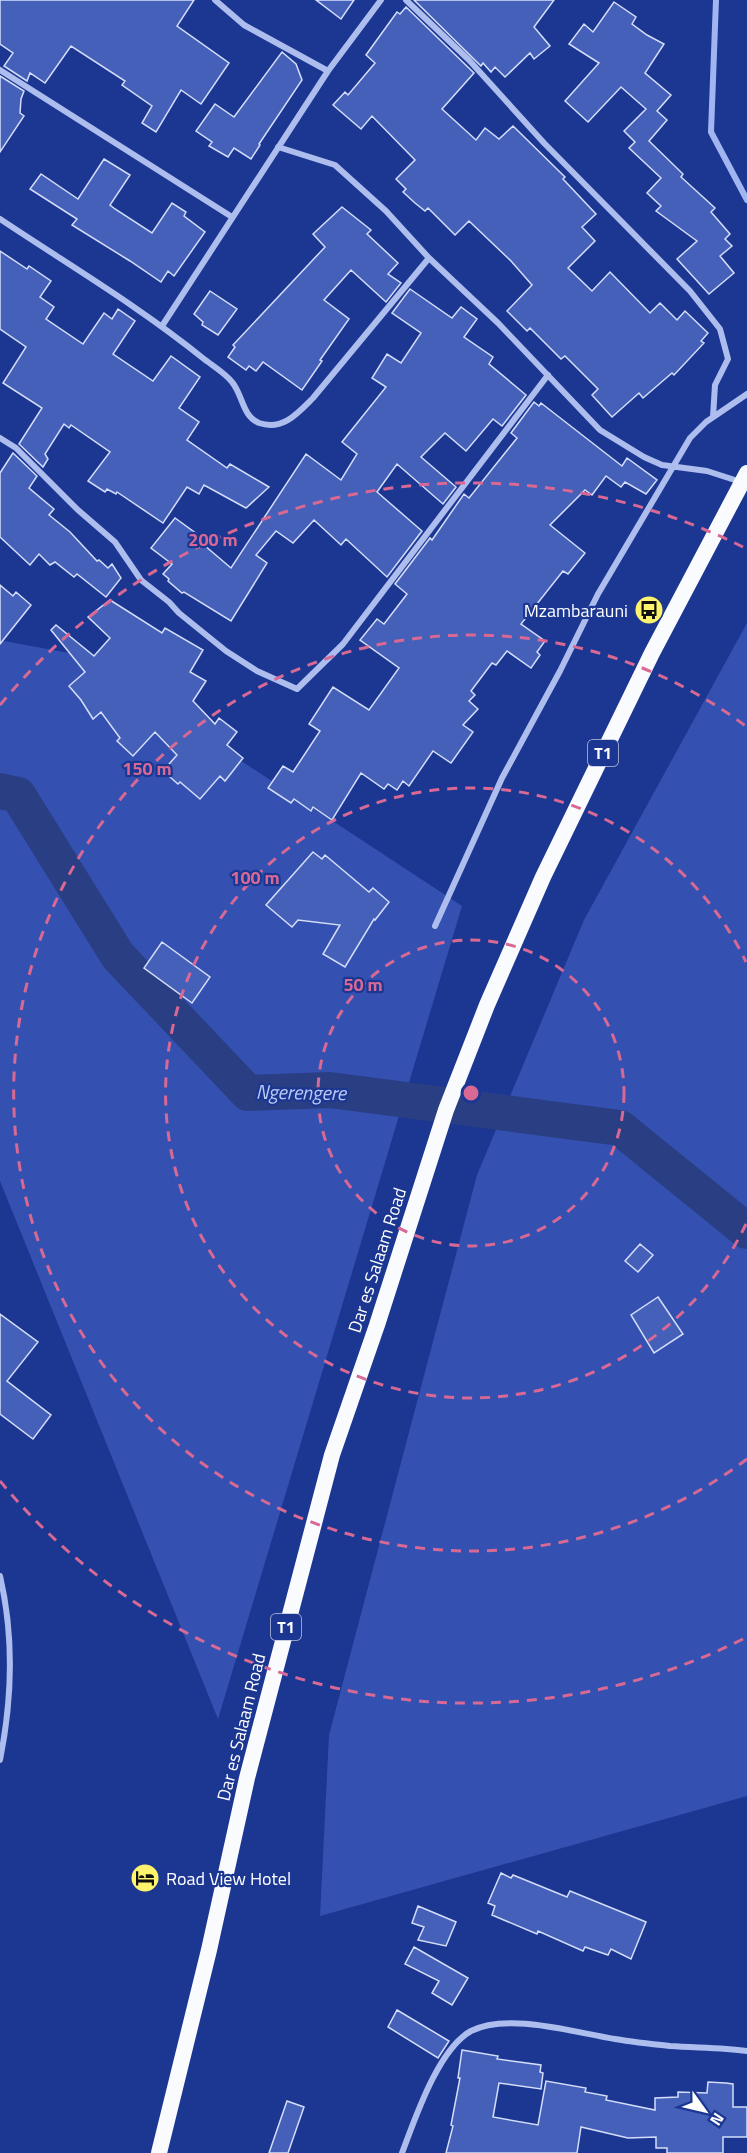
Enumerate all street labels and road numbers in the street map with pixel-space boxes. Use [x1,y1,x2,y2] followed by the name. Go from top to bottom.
[588,740,618,766] road number: T1
[341,1184,413,1336] street label: Dar es Salaam Road
[271,1614,301,1640] road number: T1
[210,1650,272,1804] street label: Dar es Salaam Road

